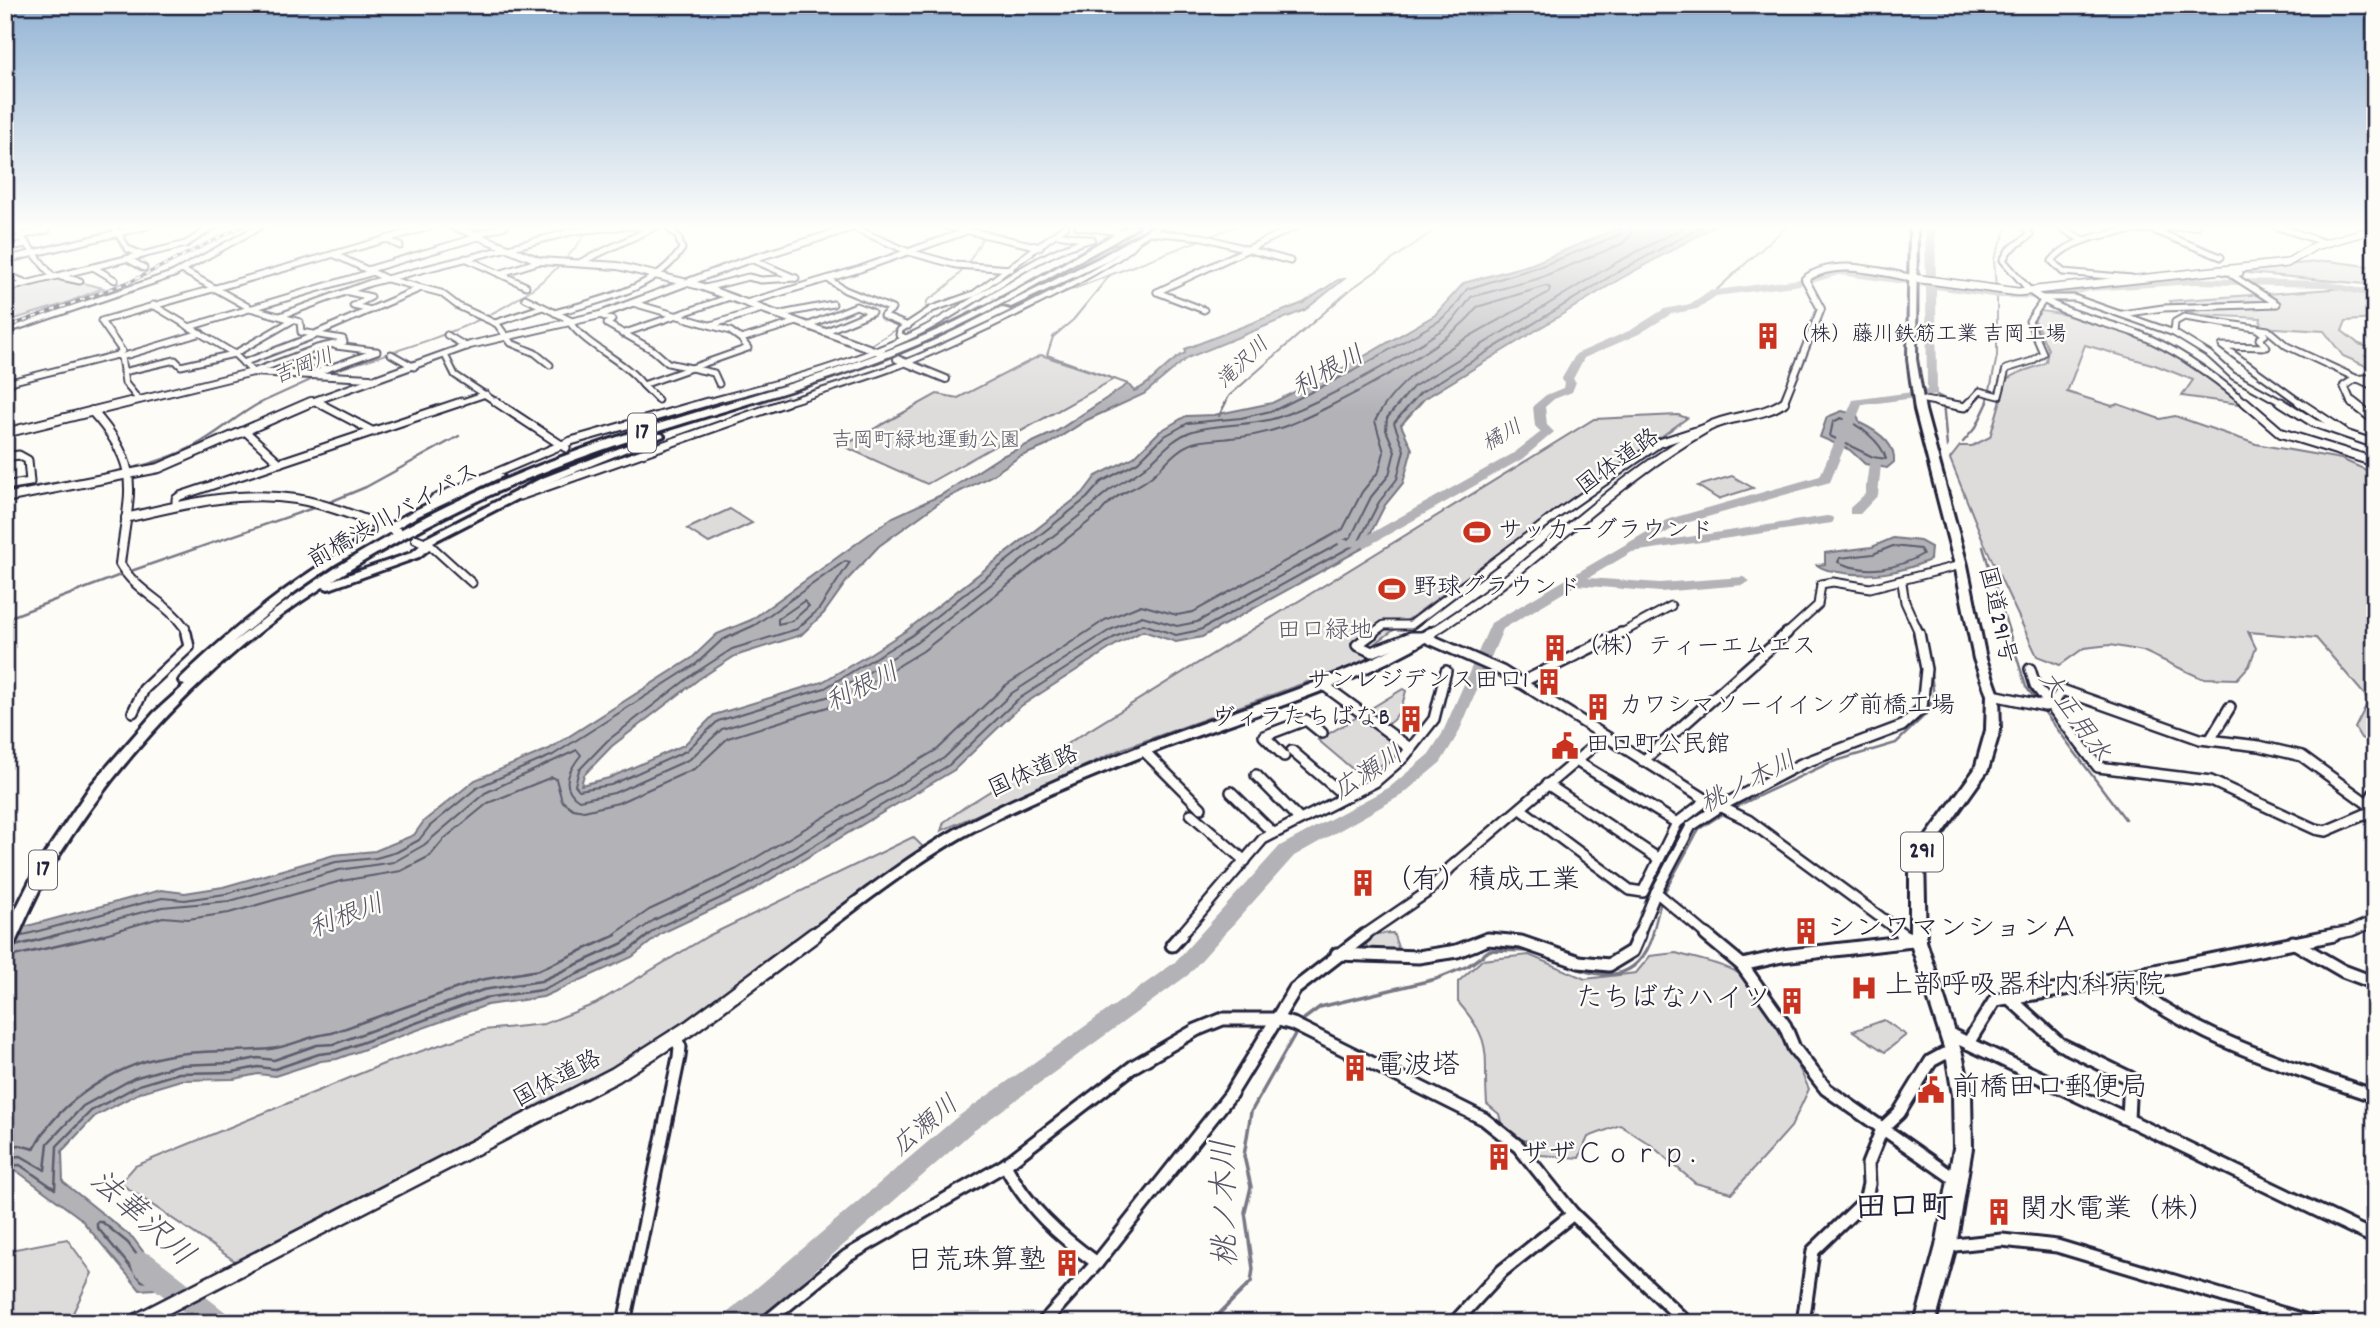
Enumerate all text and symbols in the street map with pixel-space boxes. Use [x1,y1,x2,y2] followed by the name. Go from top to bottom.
[1753,321,1783,351] building icon: （株）藤川鉄筋工業 吉岡工場
[1789,321,2067,351] place label: （株）藤川鉄筋工業 吉岡工場
[1211,331,1277,397] water label: 滝沢川
[1286,338,1372,408] water label: 利根川
[269,342,339,394] water label: 吉岡川
[628,414,656,452] road number: 17
[1477,414,1529,460] water label: 橘川
[1570,421,1668,505] street label: 国体道路
[832,427,1021,457] park label: 吉岡町緑地運動公園
[302,456,486,578] street label: 前橋渋川バイパス
[1498,515,1714,549] place label: サッカーグラウンド
[1462,517,1492,547] sports icon: サッカーグラウンド
[1968,563,2024,667] street label: 国道291号
[1413,572,1581,606] place label: 野球グラウンド
[1377,574,1407,604] sports icon: 野球グラウンド
[1277,615,1373,649] park label: 田口緑地
[1576,631,1816,665] place label: （株）ティーエムエス
[1540,633,1570,663] building icon: （株）ティーエムエス
[820,655,906,723] water label: 利根川
[2028,664,2118,770] water label: 大正用水
[1307,665,1528,699] place label: サンレジデンス田口1
[1534,667,1564,697] building icon: サンレジデンス田口1
[1619,690,1955,724] place label: カワシマソーイイング前橋工場
[1583,692,1613,722] building icon: カワシマソーイイング前橋工場
[1211,702,1390,736] place label: ヴィラたちばなB
[1396,704,1426,734] building icon: ヴィラたちばなB
[1586,729,1730,763] place label: 田口町公民館
[1550,731,1580,761] public building icon: 田口町公民館
[1326,737,1412,811] water label: 広瀬川
[983,738,1085,808] street label: 国体道路
[1694,744,1804,824] water label: 桃ノ木川
[1901,832,1943,872] road number: 291
[29,850,57,890] road number: 17
[1384,863,1580,903] place label: （有）積成工業
[1348,868,1378,898] building icon: （有）積成工業
[304,887,390,949] water label: 利根川
[1827,911,2078,951] place label: シンワマンションＡ
[1791,916,1821,946] building icon: シンワマンションＡ
[1885,968,2165,1008] place label: 上部呼吸器科内科病院
[1849,973,1879,1003] hospital icon: 上部呼吸器科内科病院
[1576,981,1771,1021] place label: たちばなハイツ
[1777,986,1807,1016] building icon: たちばなハイツ
[508,1042,608,1118] street label: 国体道路
[1376,1048,1460,1088] place label: 電波塔
[1340,1053,1370,1083] building icon: 電波塔
[1952,1070,2148,1110] place label: 前橋田口郵便局
[1916,1075,1946,1105] public building icon: 前橋田口郵便局
[884,1088,968,1166] water label: 広瀬川
[1520,1137,1716,1177] place label: ザザＣｏｒｐ．
[1204,1139,1252,1267] water label: 桃ノ木川
[1484,1142,1514,1172] building icon: ザザＣｏｒｐ．
[77,1160,203,1280] water label: 法華沢川
[1855,1187,1954,1234] district label: 田口町
[2020,1192,2216,1232] place label: 関水電業（株）
[1984,1197,2014,1227] building icon: 関水電業（株）
[906,1243,1046,1283] place label: 日荒珠算塾
[1052,1248,1082,1278] building icon: 日荒珠算塾

